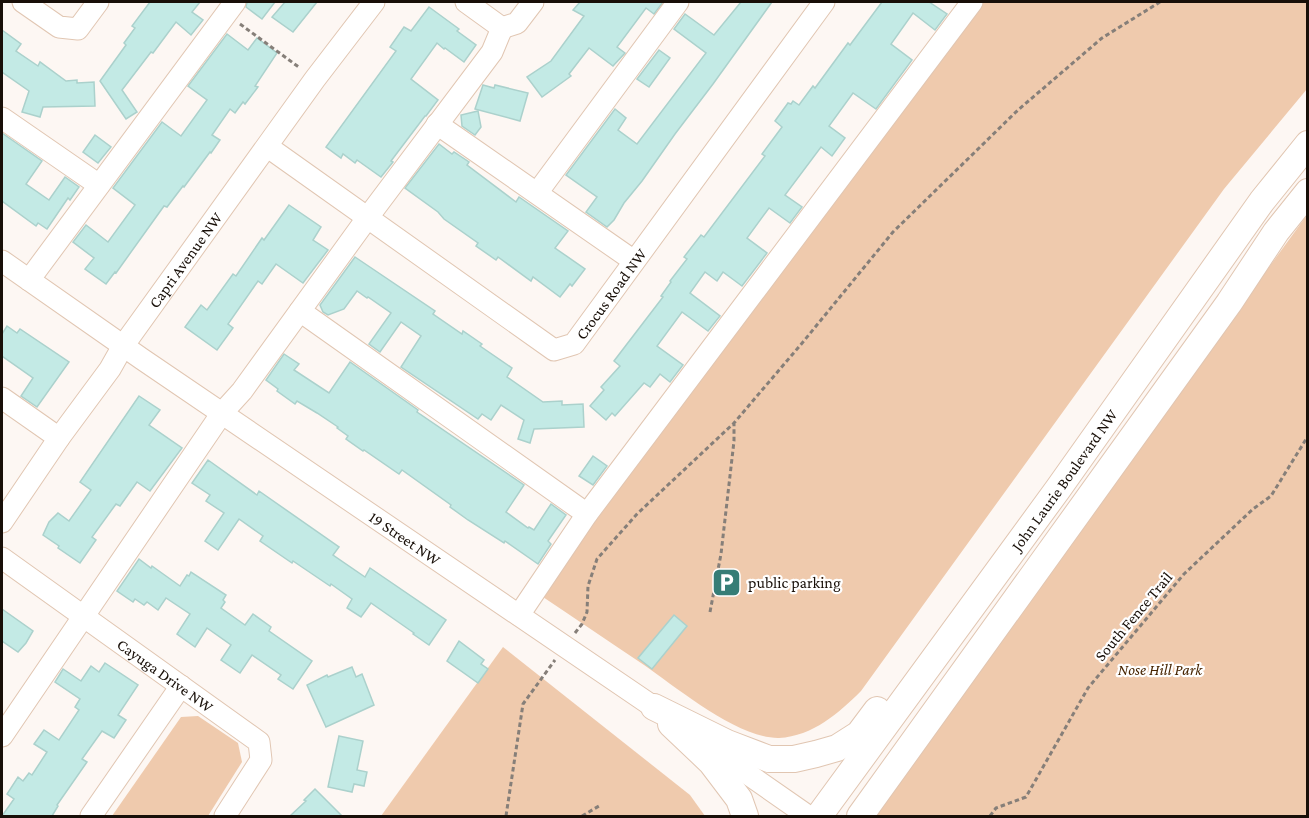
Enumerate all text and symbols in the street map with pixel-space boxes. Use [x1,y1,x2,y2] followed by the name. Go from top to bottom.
[145,209,226,311] street label: Capri Avenue NW
[573,245,650,342] street label: Crocus Road NW
[1007,406,1121,556] street label: John Laurie Boulevard NW
[366,508,444,569] street label: 19 Street NW
[711,566,743,598] parking icon: public parking
[1091,569,1175,664] street label: South Fence Trail
[748,574,841,592] place label: public parking
[114,635,217,716] street label: Cayuga Drive NW
[1118,661,1203,678] park label: Nose Hill Park

